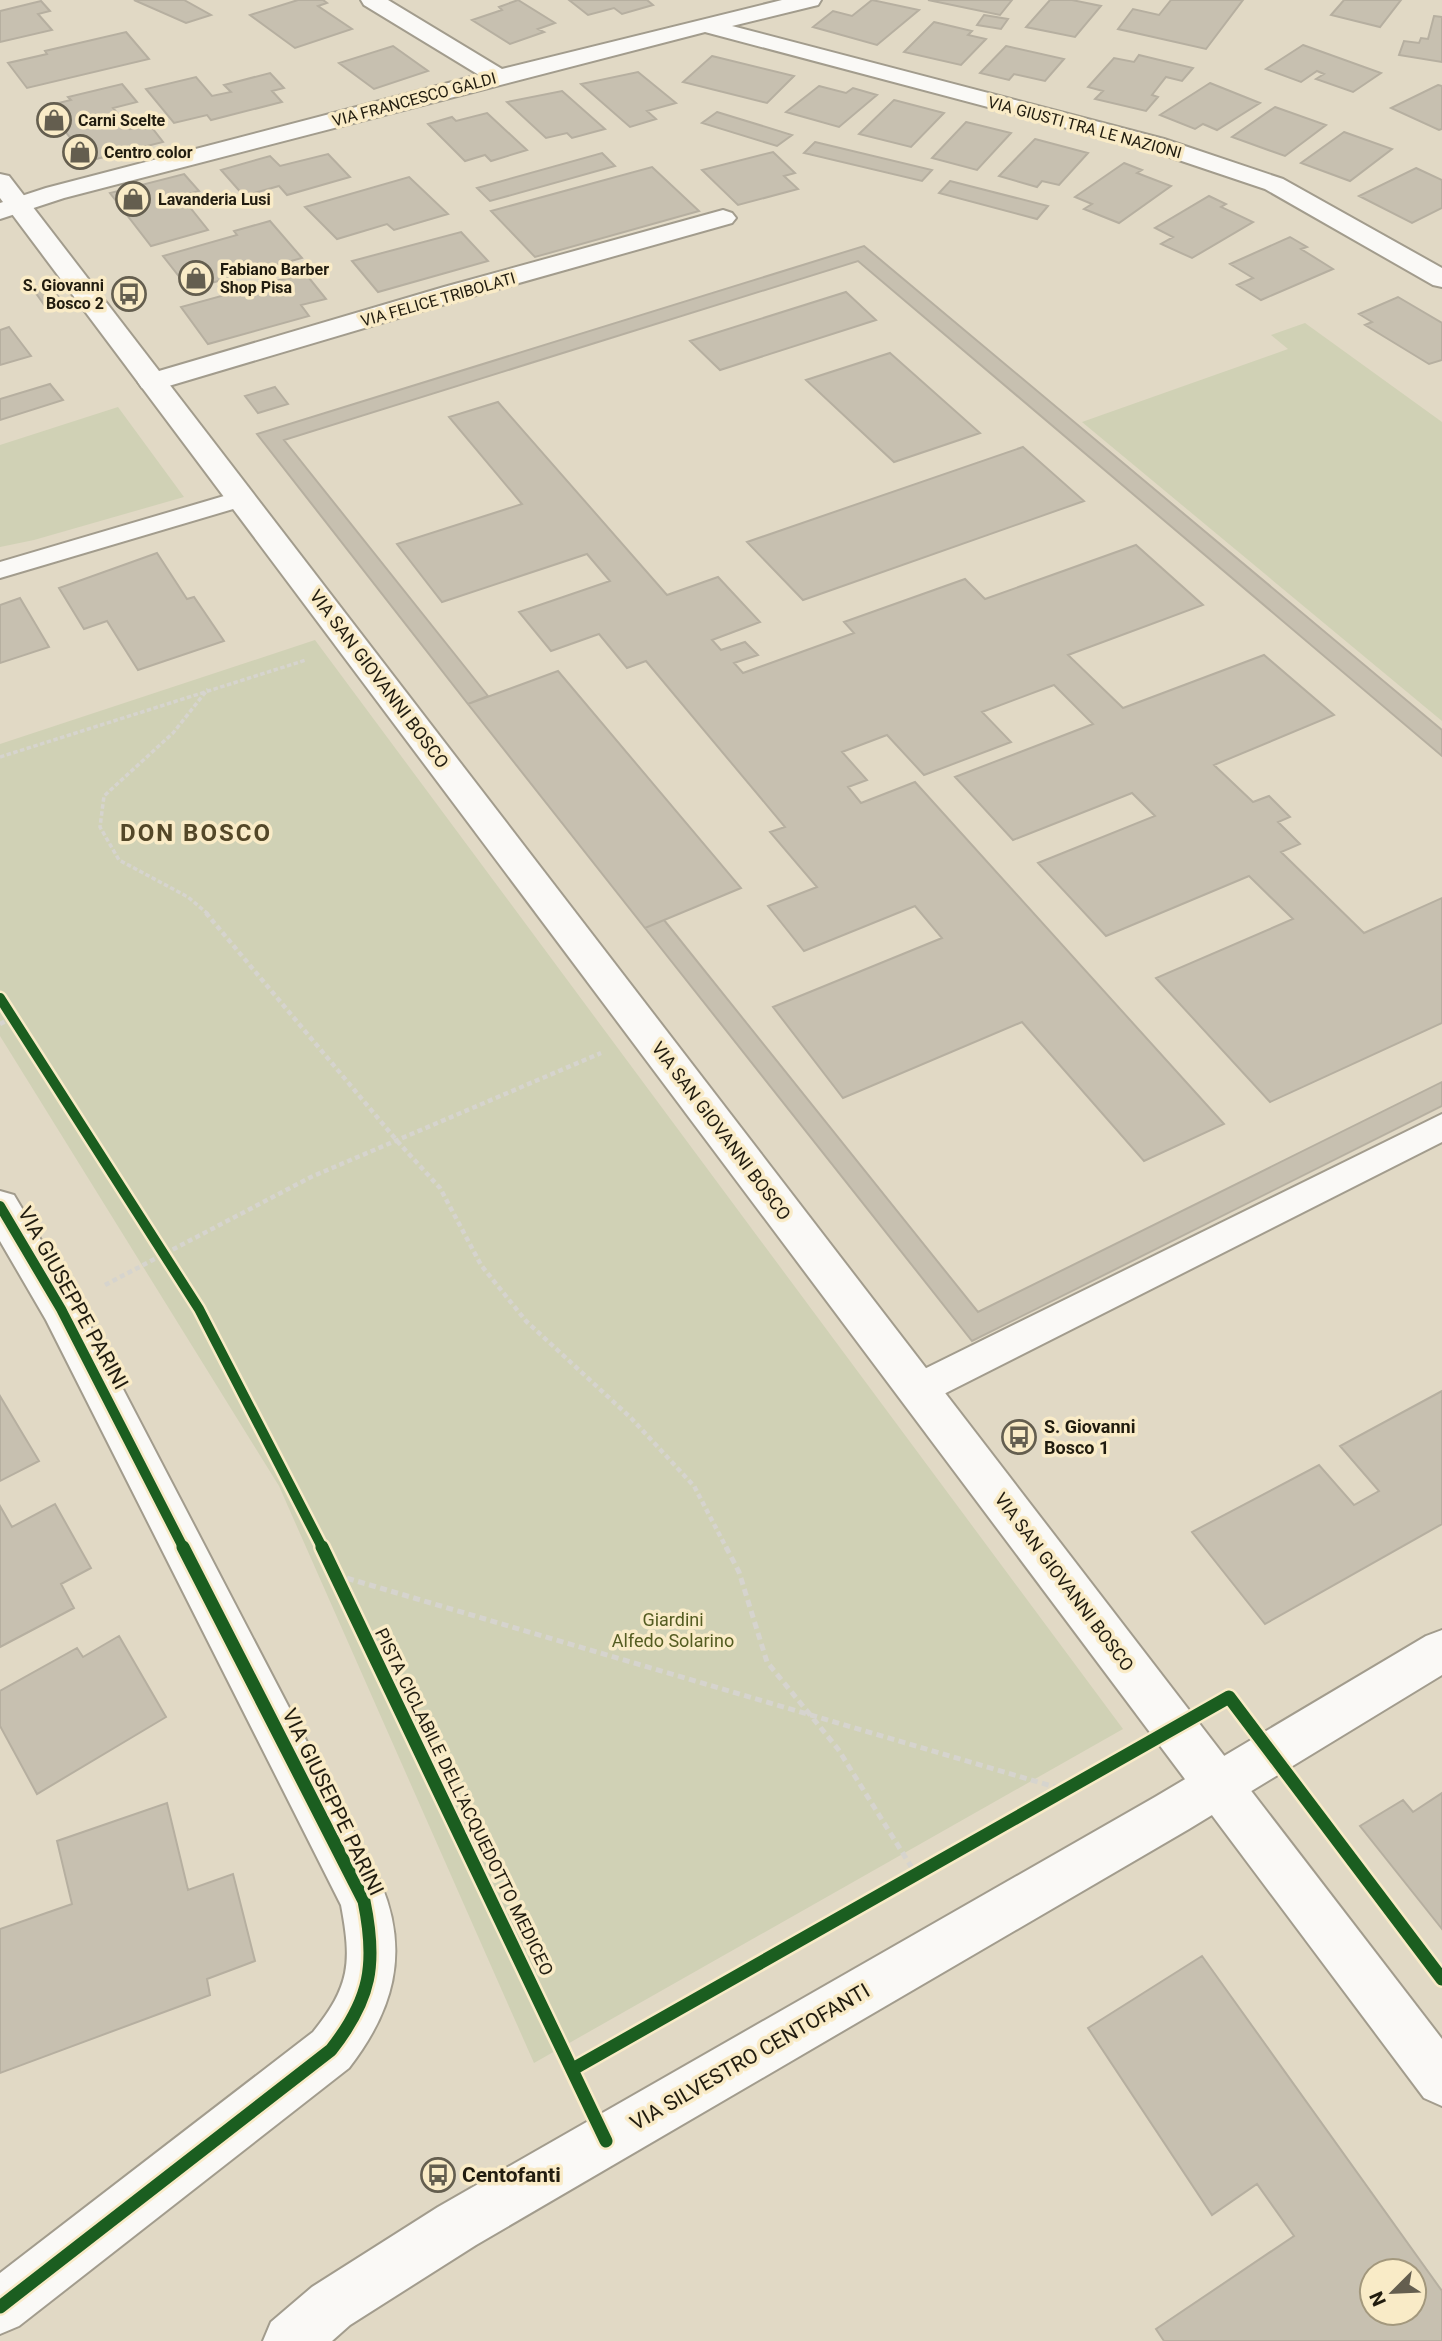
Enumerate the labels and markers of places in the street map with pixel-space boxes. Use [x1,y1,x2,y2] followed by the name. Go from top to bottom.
[35,101,73,139] shop icon: Carni Scelte
[78,111,166,130] place label: Carni Scelte
[61,133,99,171] shop icon: Centro color
[104,143,193,162] place label: Centro color
[114,180,152,218] shop icon: Lavanderia Lusi
[158,190,271,209] place label: Lavanderia Lusi
[177,259,215,297] shop icon: Fabiano Barber Shop Pisa
[220,260,329,297] place label: Fabiano Barber Shop Pisa
[110,275,148,313] bus stop icon: S. Giovanni Bosco 2
[23,276,104,313] place label: S. Giovanni Bosco 2
[1044,1416,1135,1458] place label: S. Giovanni Bosco 1
[1000,1418,1038,1456] bus stop icon: S. Giovanni Bosco 1
[419,2156,457,2194] bus stop icon: Centofanti
[462,2163,561,2187] place label: Centofanti

